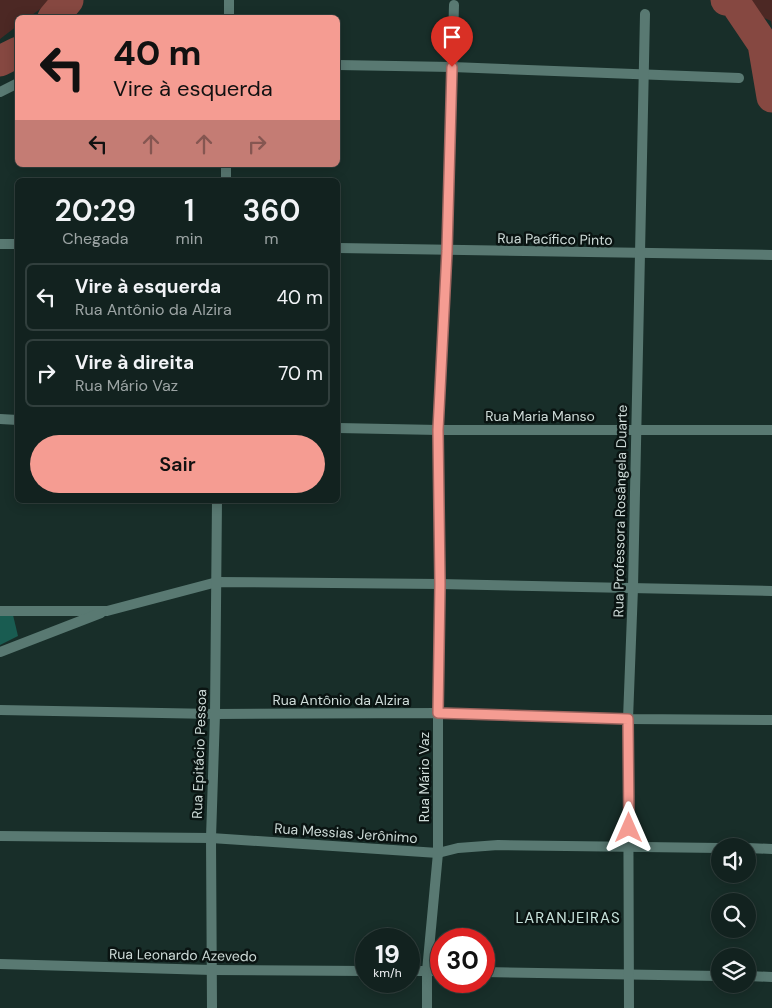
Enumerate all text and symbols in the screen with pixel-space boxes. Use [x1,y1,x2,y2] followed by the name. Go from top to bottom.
[431,16,473,67] pin
[438,23,466,51] icon: arrive
[113,30,202,76] text: 40 m
[30,35,95,100] icon: left
[113,74,273,103] text: Vire à esquerda
[84,130,112,158] icon: left
[137,130,165,158] icon: ahead
[190,130,218,158] icon: ahead
[243,130,271,158] icon: right
[55,191,136,230] text: 20:29
[184,191,194,230] text: 1
[242,191,300,230] text: 360
[62,228,128,249] text: Chegada
[176,228,203,249] text: min
[264,228,279,249] text: m
[497,229,613,249] street label: Rua Pacífico Pinto
[75,274,221,299] text: Vire à esquerda
[32,283,60,311] icon: left
[276,285,323,310] text: 40 m
[75,299,232,320] text: Rua Antônio da Alzira
[75,350,194,375] text: Vire à direita
[32,359,60,387] icon: right
[278,361,323,386] text: 70 m
[75,375,178,396] text: Rua Mário Vaz
[609,404,631,618] street label: Rua Professora Rosângela Duarte
[485,407,595,425] street label: Rua Maria Manso
[30,435,325,493] button: Sair
[188,689,210,819] street label: Rua Epitácio Pessoa
[272,691,410,709] street label: Rua Antônio da Alzira
[415,732,433,822] street label: Rua Mário Vaz
[602,801,654,853] position arrow
[274,819,418,847] street label: Rua Messias Jerônimo
[711,838,756,993] map controls
[711,838,756,883] button: sound
[711,893,756,938] button: search
[515,908,621,928] district label: LARANJEIRAS
[430,928,495,993] speed limit sign: 30
[375,938,400,971] text: 19
[109,945,257,965] street label: Rua Leonardo Azevedo
[711,948,756,993] button: layers
[373,965,402,981] text: km/h

